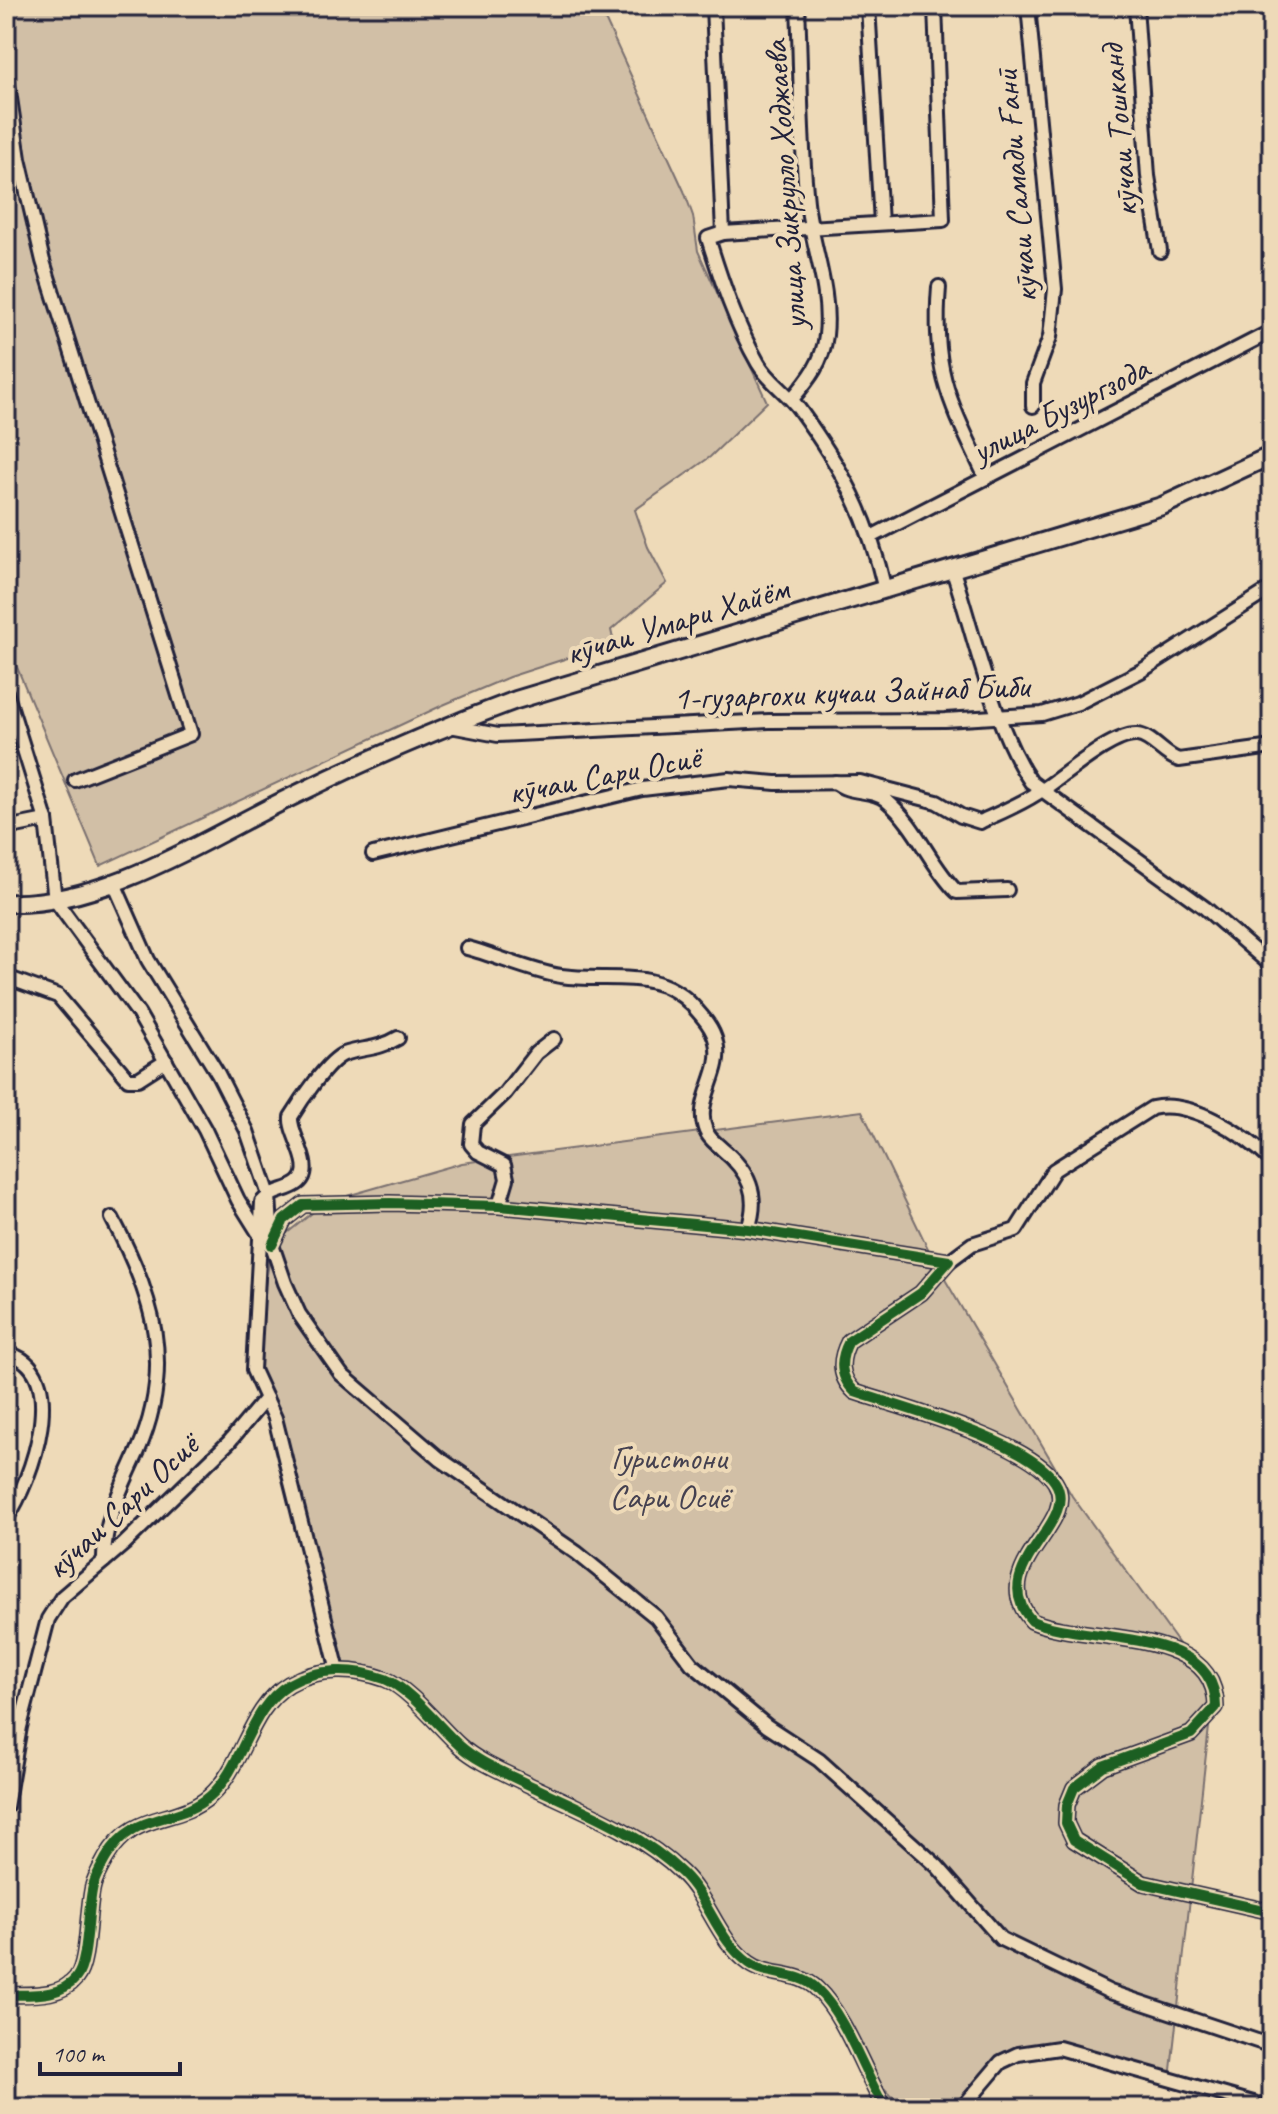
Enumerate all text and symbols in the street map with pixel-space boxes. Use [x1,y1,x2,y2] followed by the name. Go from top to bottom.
[753,37,816,333] street label: улица Зикрулло Ходжаева
[1089,40,1147,219] street label: кӯчаи Тошканд
[984,65,1047,305] street label: кӯчаи Самади Ғанӣ
[963,345,1158,473] street label: улица Бузургзода
[560,565,796,675] street label: кӯчаи Умари Хайём
[672,664,1032,719] street label: 1-гузаргохи кучаи Зайнаб Биби
[505,734,708,814] street label: кӯчаи Сари Осиё
[36,1421,211,1588] street label: кӯчаи Сари Осиё
[610,1436,733,1518] park label: Гуристони Сари Осиё
[40,2026,180,2076] scale bar
[52,2039,106,2069] text: 100 m

